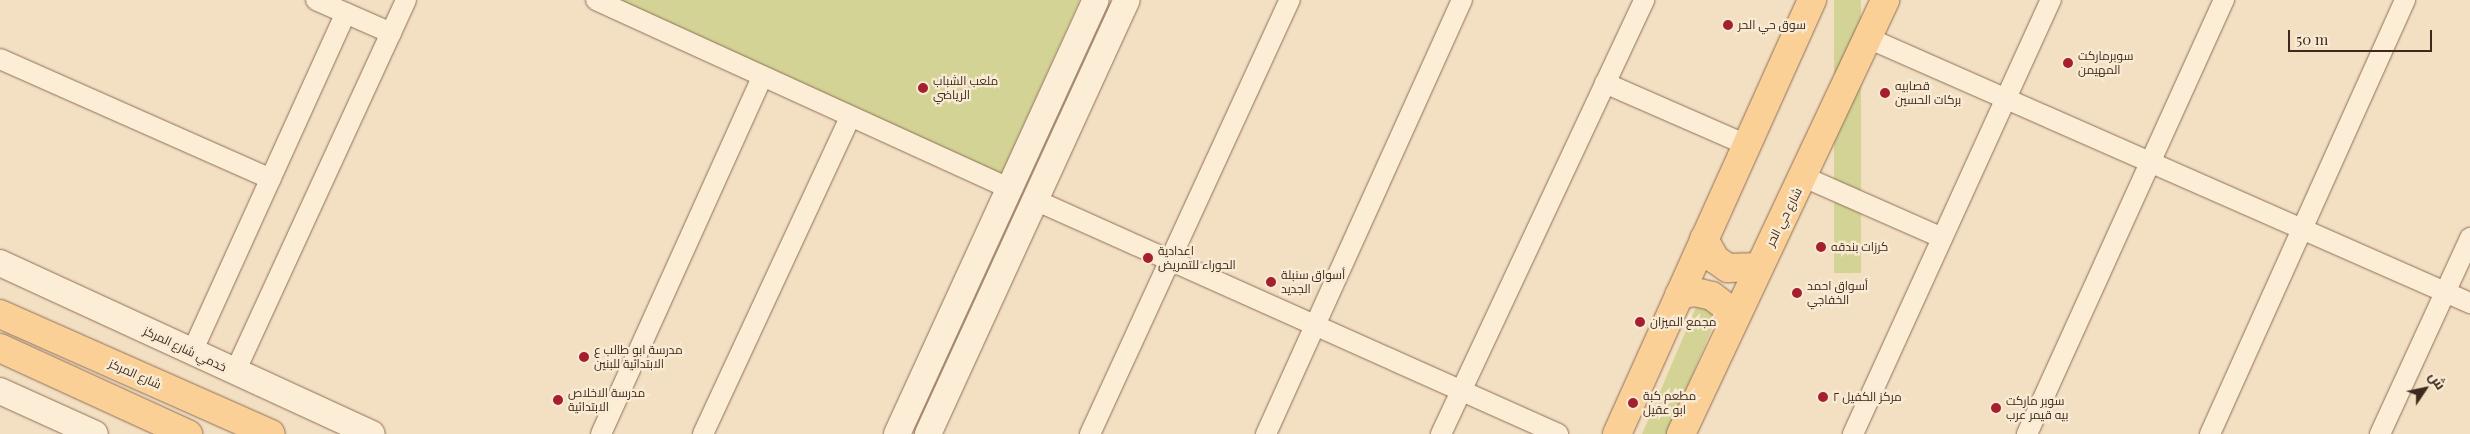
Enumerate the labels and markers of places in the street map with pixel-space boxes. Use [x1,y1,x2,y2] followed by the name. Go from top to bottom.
[1738,18,1806,32] place label: سوق حي الحر
[1722,19,1734,31] marker: سوق حي الحر
[2078,49,2133,77] place label: سوبرماركت المهيمن
[2062,57,2074,69] marker: سوبرماركت المهيمن
[933,74,998,102] place label: ملعب الشباب الرياضي
[1895,79,1961,107] place label: قصابيه بركات الحسين
[917,82,929,94] marker: ملعب الشباب الرياضي
[1879,87,1891,99] marker: قصابيه بركات الحسين
[1831,240,1888,254] place label: كرزات بندقه
[1815,241,1827,253] marker: كرزات بندقه
[1158,244,1236,272] place label: اعدادية الحوراء للتمريض
[1142,252,1154,264] marker: اعدادية الحوراء للتمريض
[1281,268,1345,296] place label: أسواق سنبلة الجديد
[1265,276,1277,288] marker: أسواق سنبلة الجديد
[1807,279,1868,307] place label: أسواق احمد الخفاجي
[1791,287,1803,299] marker: أسواق احمد الخفاجي
[1650,315,1717,329] place label: مجمع الميزان
[1634,316,1646,328] marker: مجمع الميزان
[594,343,683,371] place label: مدرسة ابو طالب ع الابتدائية للبنين
[578,351,590,363] marker: مدرسة ابو طالب ع الابتدائية للبنين
[568,386,645,414] place label: مدرسة الاخلاص الابتدائية
[1643,389,1696,417] place label: مطعم كبة ابو عقيل
[1833,390,1902,404] place label: مركز الكفيل ٢
[1817,391,1829,403] marker: مركز الكفيل ٢
[552,394,564,406] marker: مدرسة الاخلاص الابتدائية
[2006,394,2068,422] place label: سوبر ماركت بيه قيمر عرب
[1627,397,1639,409] marker: مطعم كبة ابو عقيل
[1990,402,2002,414] marker: سوبر ماركت بيه قيمر عرب

